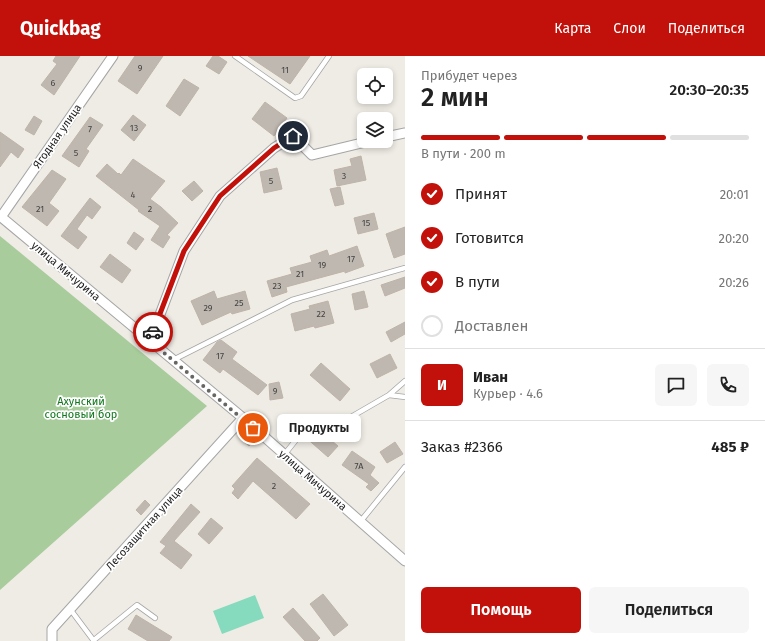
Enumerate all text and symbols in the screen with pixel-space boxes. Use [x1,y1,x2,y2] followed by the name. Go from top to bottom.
[20,17,101,40] text: Quickbag
[554,20,591,37] text: Карта
[613,20,646,37] text: Слои
[668,20,745,37] text: Поделиться
[138,63,143,73] house number: 9
[281,65,289,75] house number: 11
[357,68,393,148] map controls
[357,68,393,104] button: locate
[421,68,518,83] text: Прибудет через
[51,78,56,88] house number: 6
[670,81,749,99] text: 20:30–20:35
[421,82,489,113] text: 2 мин
[30,102,84,171] street label: Ягодная улица
[357,112,393,148] button: layers
[276,119,310,153] pin
[130,123,138,133] house number: 13
[88,124,92,134] house number: 7
[282,125,304,147] icon: home
[421,146,506,161] text: В пути · 200 m
[74,148,79,158] house number: 5
[342,171,346,181] house number: 3
[269,176,274,186] house number: 5
[421,183,443,205] icon: check
[455,185,507,203] text: Принят
[720,187,749,202] text: 20:01
[131,190,136,200] house number: 4
[36,204,44,214] house number: 21
[148,204,152,214] house number: 2
[362,218,371,228] house number: 15
[421,227,443,249] icon: check
[455,229,524,247] text: Готовится
[719,231,749,246] text: 20:20
[29,239,103,304] street label: улица Мичурина
[347,254,355,264] house number: 17
[318,260,327,270] house number: 19
[296,269,304,279] house number: 21
[421,271,443,293] icon: check
[455,273,500,291] text: В пути
[719,275,749,290] text: 20:26
[273,281,281,291] house number: 23
[235,298,244,308] house number: 25
[203,303,213,313] house number: 29
[317,309,325,319] house number: 22
[133,312,173,352] courier
[455,317,528,335] text: Доставлен
[142,321,164,343] icon: car
[216,351,224,361] house number: 17
[655,364,697,406] button: chat
[707,364,749,406] button: phone
[473,368,508,386] text: Иван
[437,376,447,394] text: И
[273,386,278,396] house number: 9
[473,386,543,401] text: Курьер · 4.6
[45,395,117,421] park label: Ахунский сосновый бор
[236,411,270,445] pin
[277,414,361,442] callout: Продукты
[242,417,264,439] icon: bag
[289,420,349,435] text: Продукты
[421,438,503,456] text: Заказ #2366
[711,438,749,456] text: 485 ₽
[276,447,349,513] street label: улица Мичурина
[355,461,364,471] house number: 7А
[272,481,276,491] house number: 2
[103,484,185,573] street label: Лесозащитная улица
[421,587,581,633] button: Помощь
[589,587,749,633] button: Поделиться

